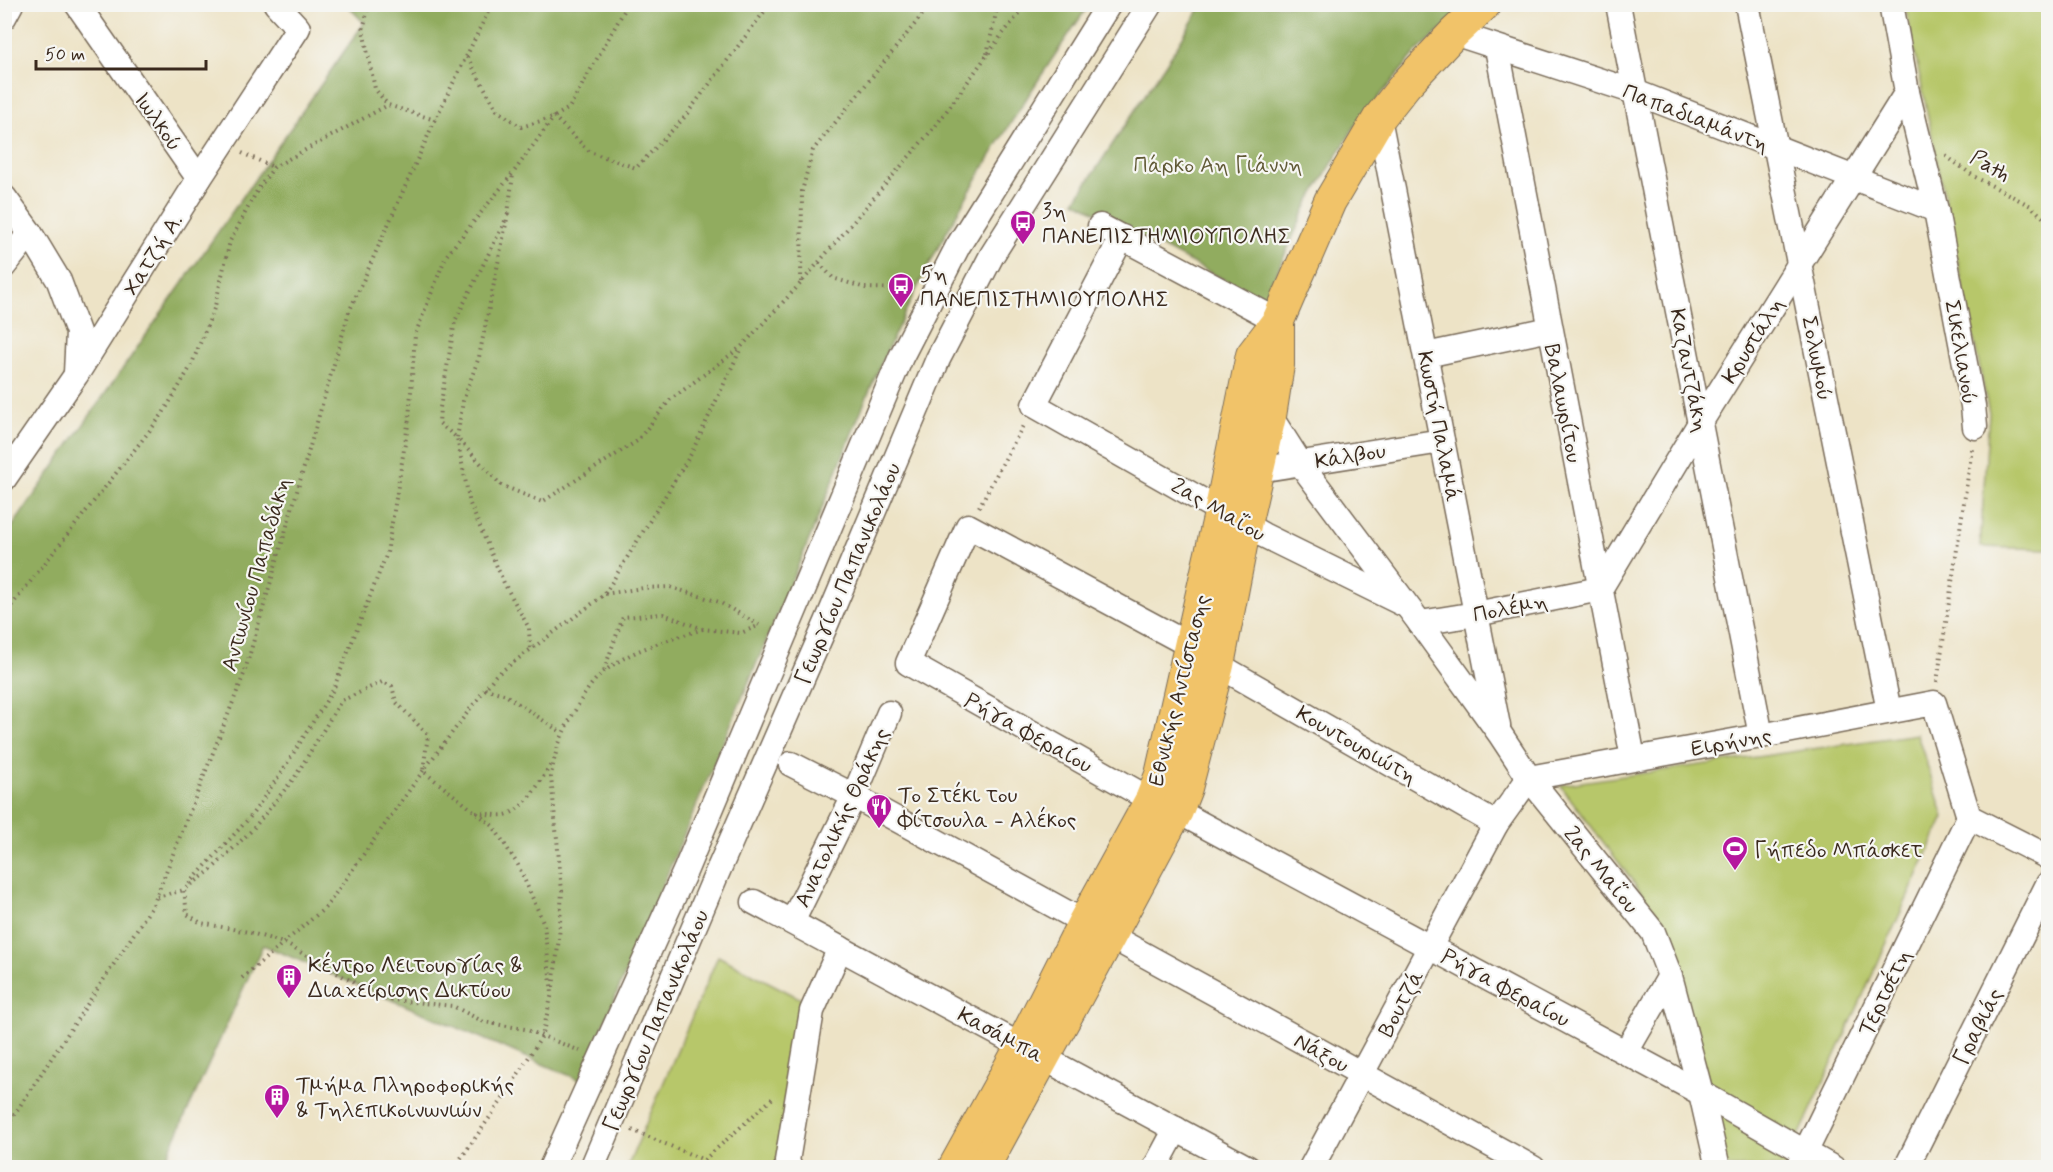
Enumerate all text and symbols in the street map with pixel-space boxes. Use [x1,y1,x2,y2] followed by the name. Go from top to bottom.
[36,33,206,71] scale bar
[45,43,85,67] text: 50 m
[1618,78,1772,160] street label: Παπαδιαμάντη
[127,87,188,157] street label: Ιωλκού
[1965,144,2015,190] street label: Path
[1134,152,1302,180] park label: Πάρκο Αη Γιάννη
[1042,198,1291,251] place label: 3η ΠΑΝΕΠΙΣΤΗΜΙΟΥΠΟΛΗΣ
[1008,208,1038,246] bus stop icon: 3η ΠΑΝΕΠΙΣΤΗΜΙΟΥΠΟΛΗΣ
[118,209,190,301] street label: Χατζή Α.
[920,261,1169,314] place label: 5η ΠΑΝΕΠΙΣΤΗΜΙΟΥΠΟΛΗΣ
[886,271,916,309] bus stop icon: 5η ΠΑΝΕΠΙΣΤΗΜΙΟΥΠΟΛΗΣ
[1716,293,1791,390] street label: Κρυστάλη
[1937,298,1983,407] street label: Σικελιανού
[1662,306,1714,435] street label: Καζαντζάκη
[1794,314,1838,403] street label: Σολωμού
[1537,342,1587,465] street label: Βαλαωρίτου
[1410,349,1466,504] street label: Κωστή Παλαμά
[1313,438,1388,476] street label: Κάλβου
[789,459,908,689] street label: Γεωργίου Παπανικολάου
[1166,473,1270,549] street label: 2ας Μαΐου
[216,474,298,675] street label: Αντωνίου Παπαδάκη
[1470,587,1550,630] street label: Πολέμη
[1143,592,1217,789] street label: Εθνικής Αντίστασης
[959,687,1097,780] street label: Ρήγα Φεραίου
[1291,700,1421,792] street label: Κουντουριώτη
[1689,722,1774,764] street label: Ειρήνης
[789,724,897,912] street label: Ανατολικής Θράκης
[897,781,1076,835] place label: Το Στέκι του Φίτσουλα - Αλέκος
[864,792,894,830] restaurant icon: Το Στέκι του Φίτσουλα - Αλέκος
[1557,821,1644,920] street label: 2ας Μαΐου
[1720,834,1750,872] sports icon: Γήπεδο Μπάσκετ
[1754,837,1923,865] place label: Γήπεδο Μπάσκετ
[597,906,716,1136] street label: Γεωργίου Παπανικολάου
[1436,943,1574,1034] street label: Ρήγα Φεραίου
[1852,945,1919,1041] street label: Τερτσέτη
[308,951,523,1005] place label: Κέντρο Λειτουργίας & Διαχείρισης Δικτύου
[274,962,304,1000] building icon: Κέντρο Λειτουργίας & Διαχείρισης Δικτύου
[1373,966,1431,1042] street label: Βουτζά
[1948,984,2010,1070] street label: Γραβιάς
[952,1001,1048,1070] street label: Κασάμπα
[1289,1027,1353,1080] street label: Νάξου
[296,1072,514,1125] place label: Τμήμα Πληροφορικής & Τηλεπικοινωνιών
[262,1082,292,1120] building icon: Τμήμα Πληροφορικής & Τηλεπικοινωνιών

